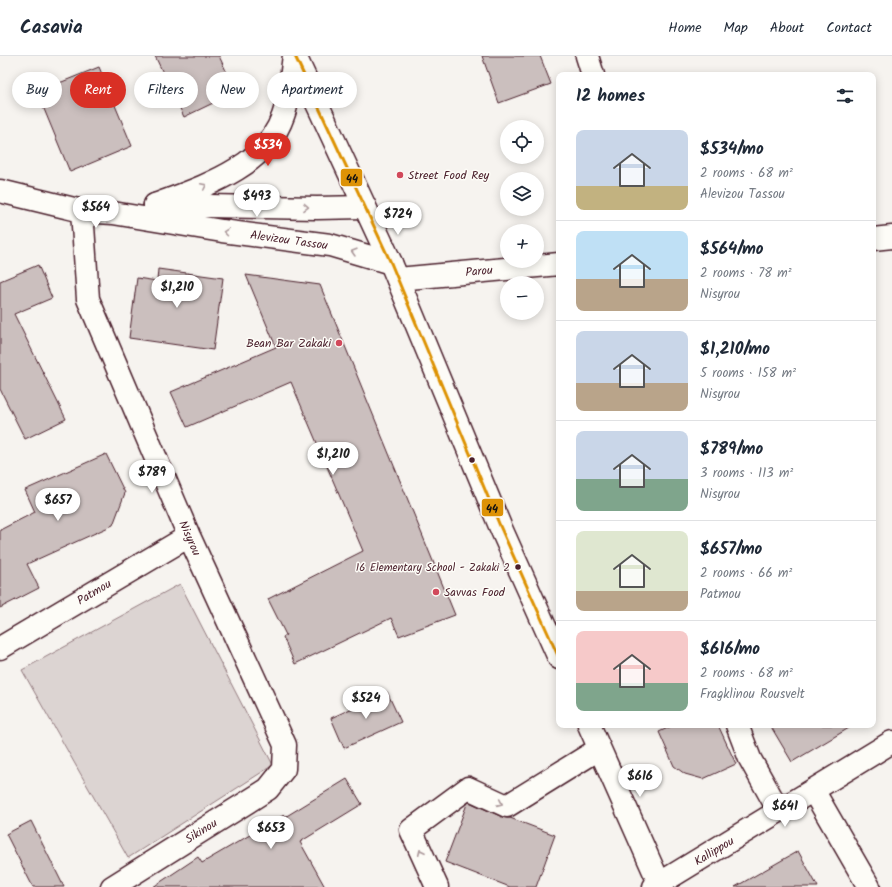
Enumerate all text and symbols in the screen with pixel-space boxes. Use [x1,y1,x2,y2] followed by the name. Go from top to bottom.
[20,13,83,43] text: Casavia
[668,17,702,39] text: Home
[724,17,748,39] text: Map
[770,17,804,39] text: About
[826,17,872,39] text: Contact
[12,72,62,108] chip: Buy
[70,72,126,108] chip: Rent
[134,72,198,108] chip: Filters
[206,72,259,108] chip: New
[267,72,357,108] chip: Apartment
[576,83,645,110] text: 12 homes
[834,85,856,107] icon: filters
[500,120,544,320] map controls
[500,120,544,164] button: locate
[244,133,292,167] pin: $534
[254,135,282,156] text: $534
[700,136,764,163] text: $534/mo
[608,146,656,194] icon: home
[700,163,793,184] text: 2 rooms · 68 m²
[408,166,490,185] place label: Street Food Rey
[340,168,363,187] line badge: 44
[346,170,358,188] text: 44
[395,170,405,180] marker: Street Food Rey
[500,172,544,216] button: layers
[200,183,208,191] one-way arrow
[233,184,281,218] pin: $493
[700,184,785,205] text: Alevizou Tassou
[243,186,271,207] text: $493
[72,195,120,229] pin: $564
[82,197,110,218] text: $564
[374,202,422,236] pin: $724
[303,203,309,212] one-way arrow
[384,204,412,225] text: $724
[500,224,544,268] button: +
[249,226,329,255] street label: Alevizou Tassou
[223,228,229,237] one-way arrow
[700,236,764,263] text: $564/mo
[608,247,656,295] icon: home
[351,248,358,257] one-way arrow
[465,261,494,282] street label: Parou
[700,263,792,284] text: 2 rooms · 78 m²
[144,275,210,309] pin: $1,210
[500,276,544,320] button: −
[160,277,194,298] text: $1,210
[700,284,740,305] text: Nisyrou
[246,334,332,353] place label: Bean Bar Zakaki
[700,336,770,363] text: $1,210/mo
[334,338,344,348] marker: Bean Bar Zakaki
[608,347,656,395] icon: home
[700,363,796,384] text: 5 rooms · 158 m²
[700,384,740,405] text: Nisyrou
[700,436,763,463] text: $789/mo
[300,442,366,476] pin: $1,210
[316,444,350,465] text: $1,210
[608,447,656,495] icon: home
[467,455,477,465] unlabelled marker
[128,460,176,494] pin: $789
[138,462,166,483] text: $789
[700,463,793,484] text: 3 rooms · 113 m²
[700,484,740,505] text: Nisyrou
[34,488,82,522] pin: $657
[44,490,72,511] text: $657
[481,498,504,517] line badge: 44
[486,500,498,518] text: 44
[173,517,206,559] street label: Nisyrou
[700,536,762,563] text: $657/mo
[608,547,656,595] icon: home
[356,559,510,577] place label: 16 Elementary School - Zakaki 2
[513,562,523,572] marker: 16 Elementary School - Zakaki 2
[700,563,792,584] text: 2 rooms · 66 m²
[73,575,115,610] street label: Patmou
[444,583,506,602] place label: Savvas Food
[700,584,741,605] text: Patmou
[431,587,441,597] marker: Savvas Food
[700,636,760,663] text: $616/mo
[608,647,656,695] icon: home
[700,663,793,684] text: 2 rooms · 68 m²
[700,684,805,705] text: Fragklinou Rousvelt
[342,686,390,720] pin: $524
[352,688,380,709] text: $524
[616,764,664,798] pin: $616
[627,766,653,787] text: $616
[761,794,809,828] pin: $641
[772,796,798,817] text: $641
[496,798,504,806] one-way arrow
[181,814,221,849] street label: Sikinou
[247,816,295,850] pin: $653
[257,818,285,839] text: $653
[690,832,738,871] street label: Kallippou
[418,848,426,856] one-way arrow

